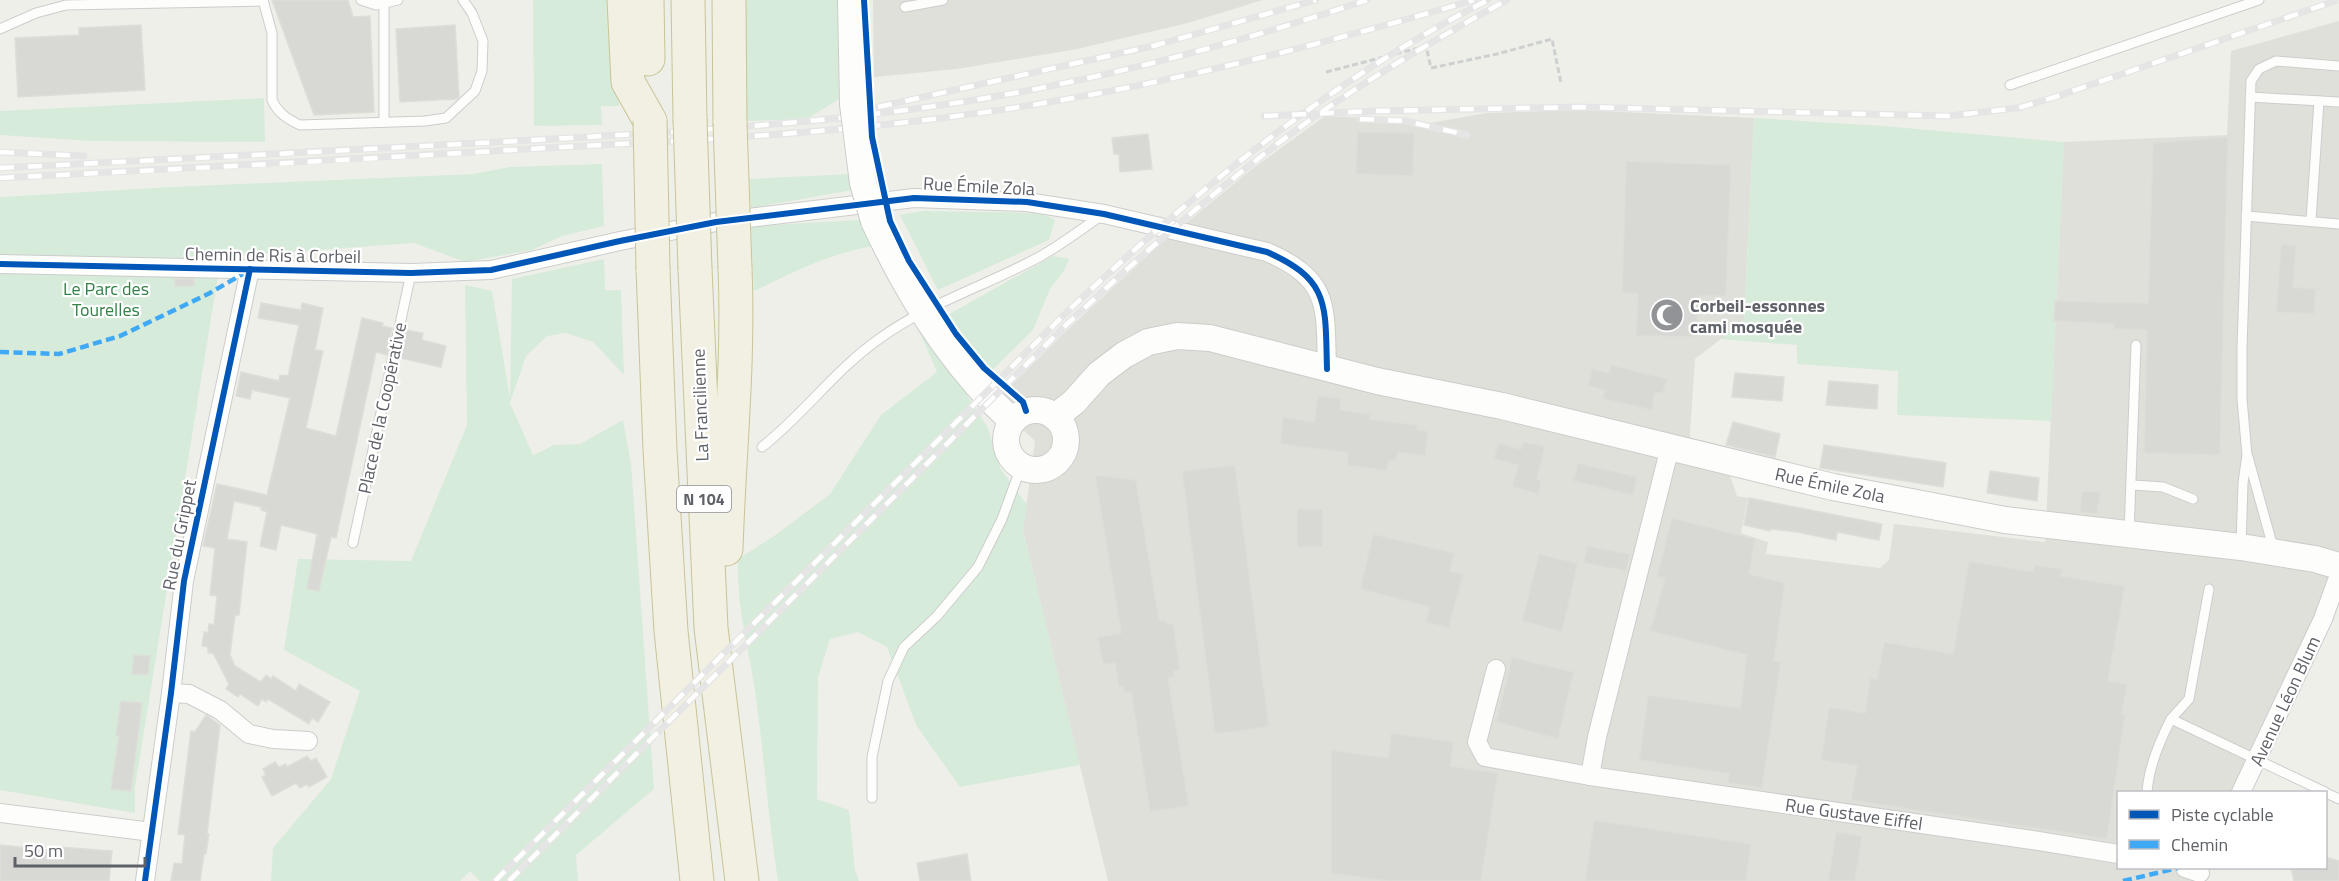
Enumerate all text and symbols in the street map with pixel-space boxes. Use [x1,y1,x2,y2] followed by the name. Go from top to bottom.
[922,170,1036,202] street label: Rue Émile Zola
[185,240,361,270] street label: Chemin de Ris à Corbeil
[63,275,149,323] park label: Le Parc des Tourelles
[1690,292,1825,340] place label: Corbeil-essonnes cami mosquée
[1649,297,1685,333] mosque icon: Corbeil-essonnes cami mosquée
[351,320,413,496] street label: Place de la Coopérative
[685,348,715,462] street label: La Francilienne
[1772,460,1888,510] street label: Rue Émile Zola
[155,477,203,593] street label: Rue du Grippet
[677,486,731,512] road number: N 104
[2243,631,2327,771] street label: Avenue Léon Blum
[1784,791,1924,837] street label: Rue Gustave Eiffel
[2117,791,2327,869] legend
[2171,801,2273,828] text: Piste cyclable
[15,830,146,868] scale bar
[2171,831,2228,858] text: Chemin
[24,837,63,864] text: 50 m

